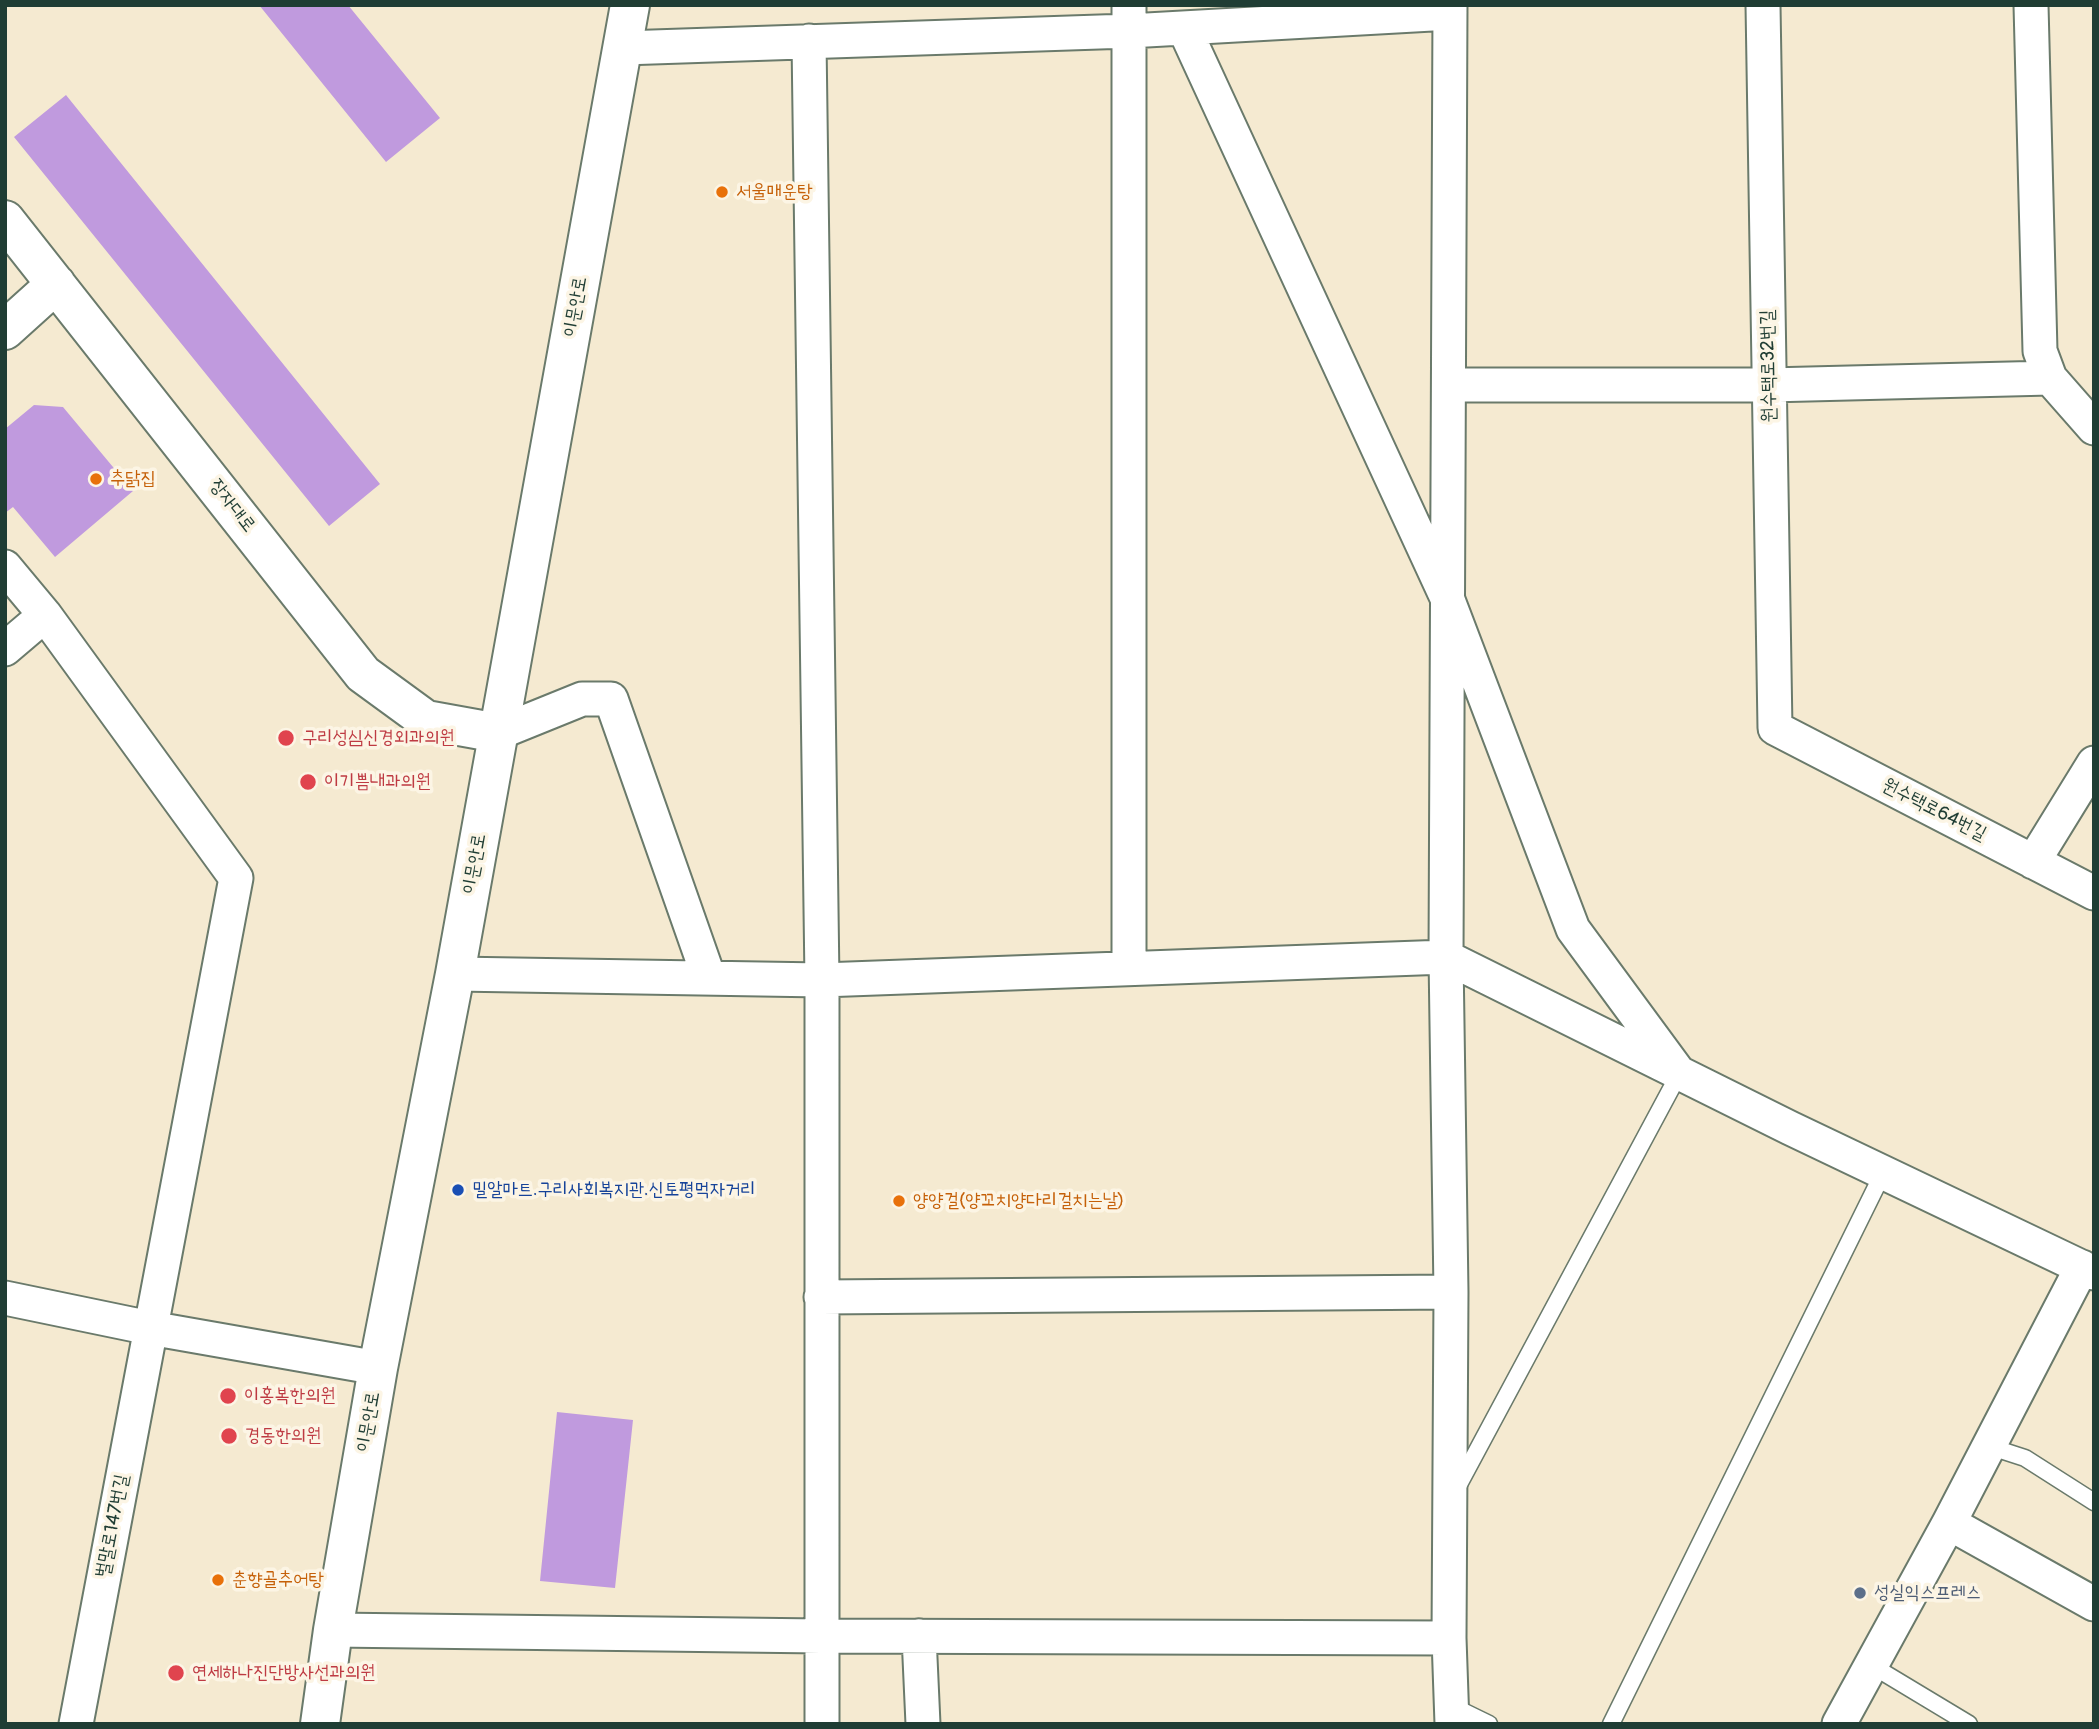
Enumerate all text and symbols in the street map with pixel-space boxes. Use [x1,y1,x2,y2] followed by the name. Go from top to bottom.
[736,181,812,203] place label: 서울매운탕
[714,184,730,200] marker: 서울매운탕
[559,275,593,339] street label: 이문안로
[1757,309,1781,423] street label: 원수택로32번길
[110,468,156,490] place label: 추닭집
[88,471,104,487] marker: 추닭집
[204,475,260,537] street label: 장자대로
[302,727,455,749] place label: 구리성심신경외과의원
[276,728,296,748] marker: 구리성심신경외과의원
[324,771,431,793] place label: 이기쁨내과의원
[298,772,318,792] marker: 이기쁨내과의원
[1878,774,1990,846] street label: 원수택로64번길
[458,832,492,896] street label: 이문안로
[472,1179,756,1201] place label: 밀알마트.구리사회복지관.신토평먹자거리
[450,1182,466,1198] marker: 밀알마트.구리사회복지관.신토평먹자거리
[913,1190,1124,1212] place label: 양양걸(양꼬치양다리걸치는날)
[891,1193,907,1209] marker: 양양걸(양꼬치양다리걸치는날)
[244,1385,336,1407] place label: 이홍복한의원
[218,1386,238,1406] marker: 이홍복한의원
[352,1390,386,1454] street label: 이문안로
[245,1425,321,1447] place label: 경동한의원
[219,1426,239,1446] marker: 경동한의원
[92,1472,134,1580] street label: 벌말로147번길
[232,1569,324,1591] place label: 춘향골추어탕
[210,1572,226,1588] marker: 춘향골추어탕
[1874,1582,1981,1604] place label: 성실익스프레스
[1852,1585,1868,1601] marker: 성실익스프레스
[192,1662,375,1684] place label: 연세하나진단방사선과의원
[166,1663,186,1683] marker: 연세하나진단방사선과의원

